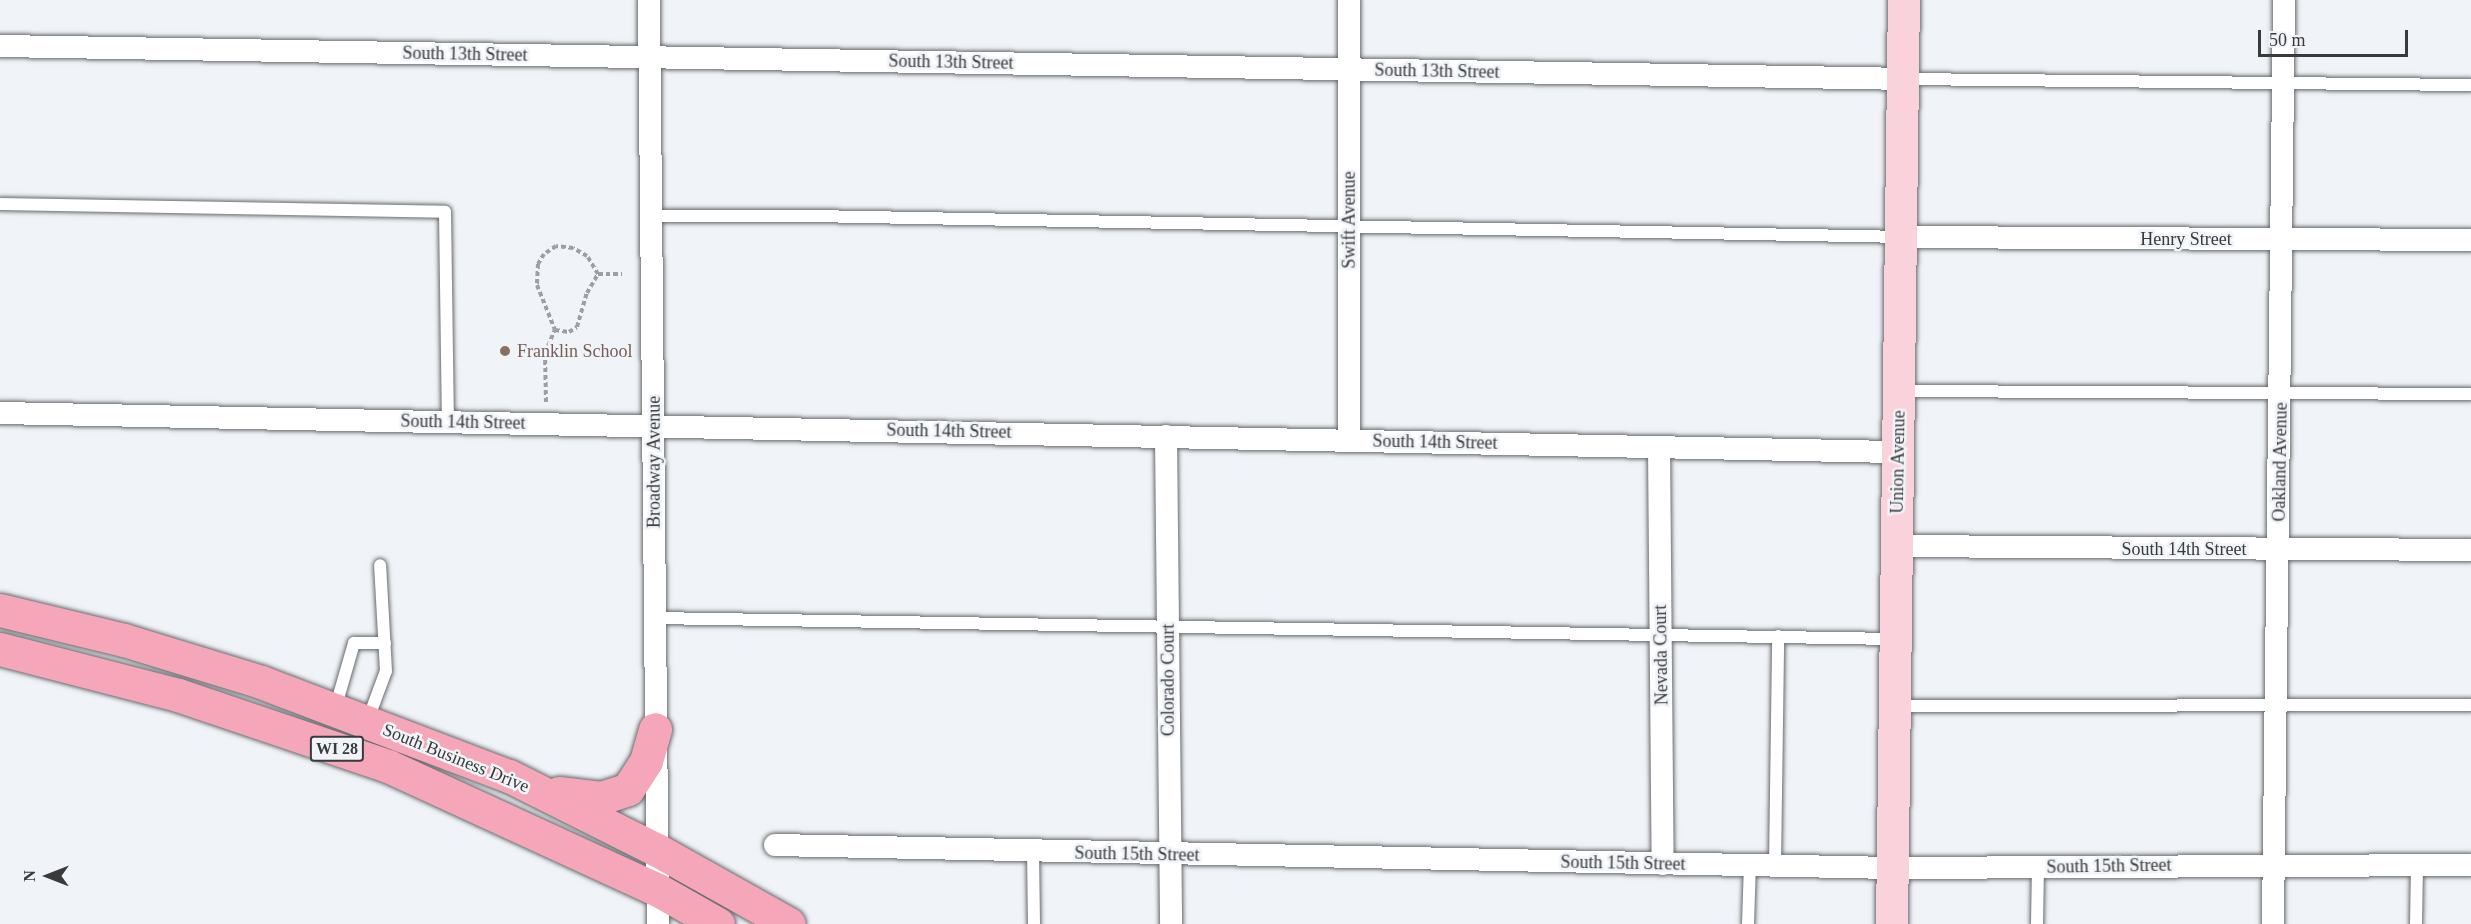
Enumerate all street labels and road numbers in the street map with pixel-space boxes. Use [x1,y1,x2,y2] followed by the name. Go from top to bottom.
[402,42,528,66] street label: South 13th Street
[888,50,1014,74] street label: South 13th Street
[1374,59,1500,83] street label: South 13th Street
[1338,171,1360,269] street label: Swift Avenue
[2140,228,2232,250] street label: Henry Street
[643,395,665,529] street label: Broadway Avenue
[2268,402,2292,522] street label: Oakland Avenue
[400,410,526,434] street label: South 14th Street
[1886,410,1910,514] street label: Union Avenue
[886,419,1012,443] street label: South 14th Street
[1372,430,1498,454] street label: South 14th Street
[2122,538,2246,560] street label: South 14th Street
[1649,605,1673,705] street label: Nevada Court
[1157,624,1179,736] street label: Colorado Court
[380,719,532,797] street label: South Business Drive
[308,736,366,762] road number: WI 28
[1074,842,1200,866] street label: South 15th Street
[1560,851,1686,875] street label: South 15th Street
[2046,854,2172,878] street label: South 15th Street

